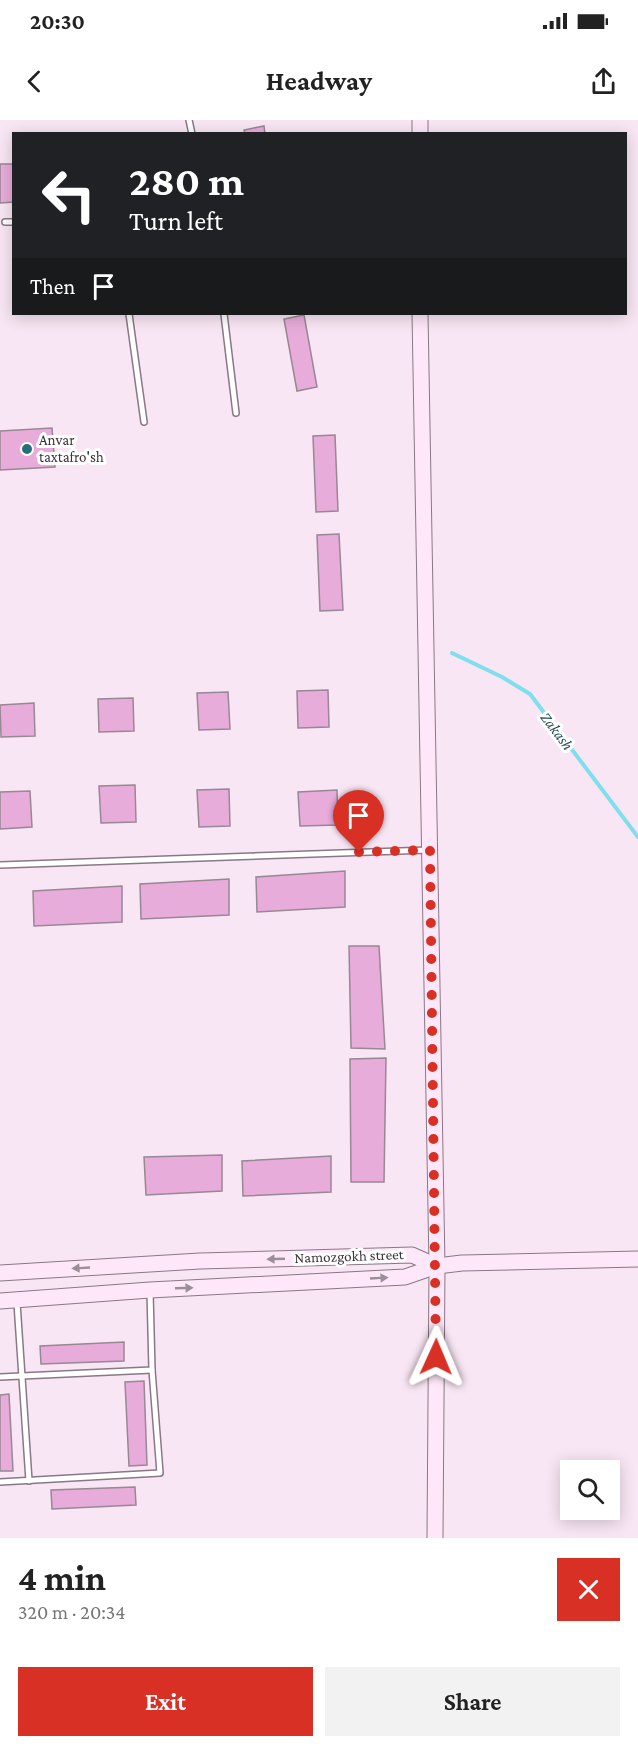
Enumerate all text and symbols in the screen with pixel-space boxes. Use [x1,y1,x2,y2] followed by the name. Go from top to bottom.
[30,9,85,34] text: 20:30
[18,65,51,98] icon: back
[587,65,620,98] icon: share
[266,66,372,96] text: Headway
[30,156,108,234] icon: left
[129,157,244,204] text: 280 m
[129,206,223,236] text: Turn left
[87,270,120,303] icon: arrive
[30,274,75,299] text: Then
[39,432,104,465] place label: Anvar taxtafro'sh
[20,442,34,456] marker: Anvar taxtafro'sh
[537,709,577,753] water label: Zakash
[333,790,384,852] pin
[342,799,375,832] icon: arrive
[294,1246,405,1267] street label: Namozgokh street
[267,1254,286,1263] one-way arrow
[72,1264,91,1273] one-way arrow
[369,1274,388,1283] one-way arrow
[175,1284,194,1293] one-way arrow
[404,1325,468,1389] position arrow
[560,1460,620,1520] map controls
[560,1460,620,1520] button: search
[18,1558,106,1598] text: 4 min
[557,1558,620,1621] button: close
[18,1601,125,1623] text: 320 m · 20:34
[18,1667,313,1736] button: Exit
[325,1667,620,1736] button: Share

